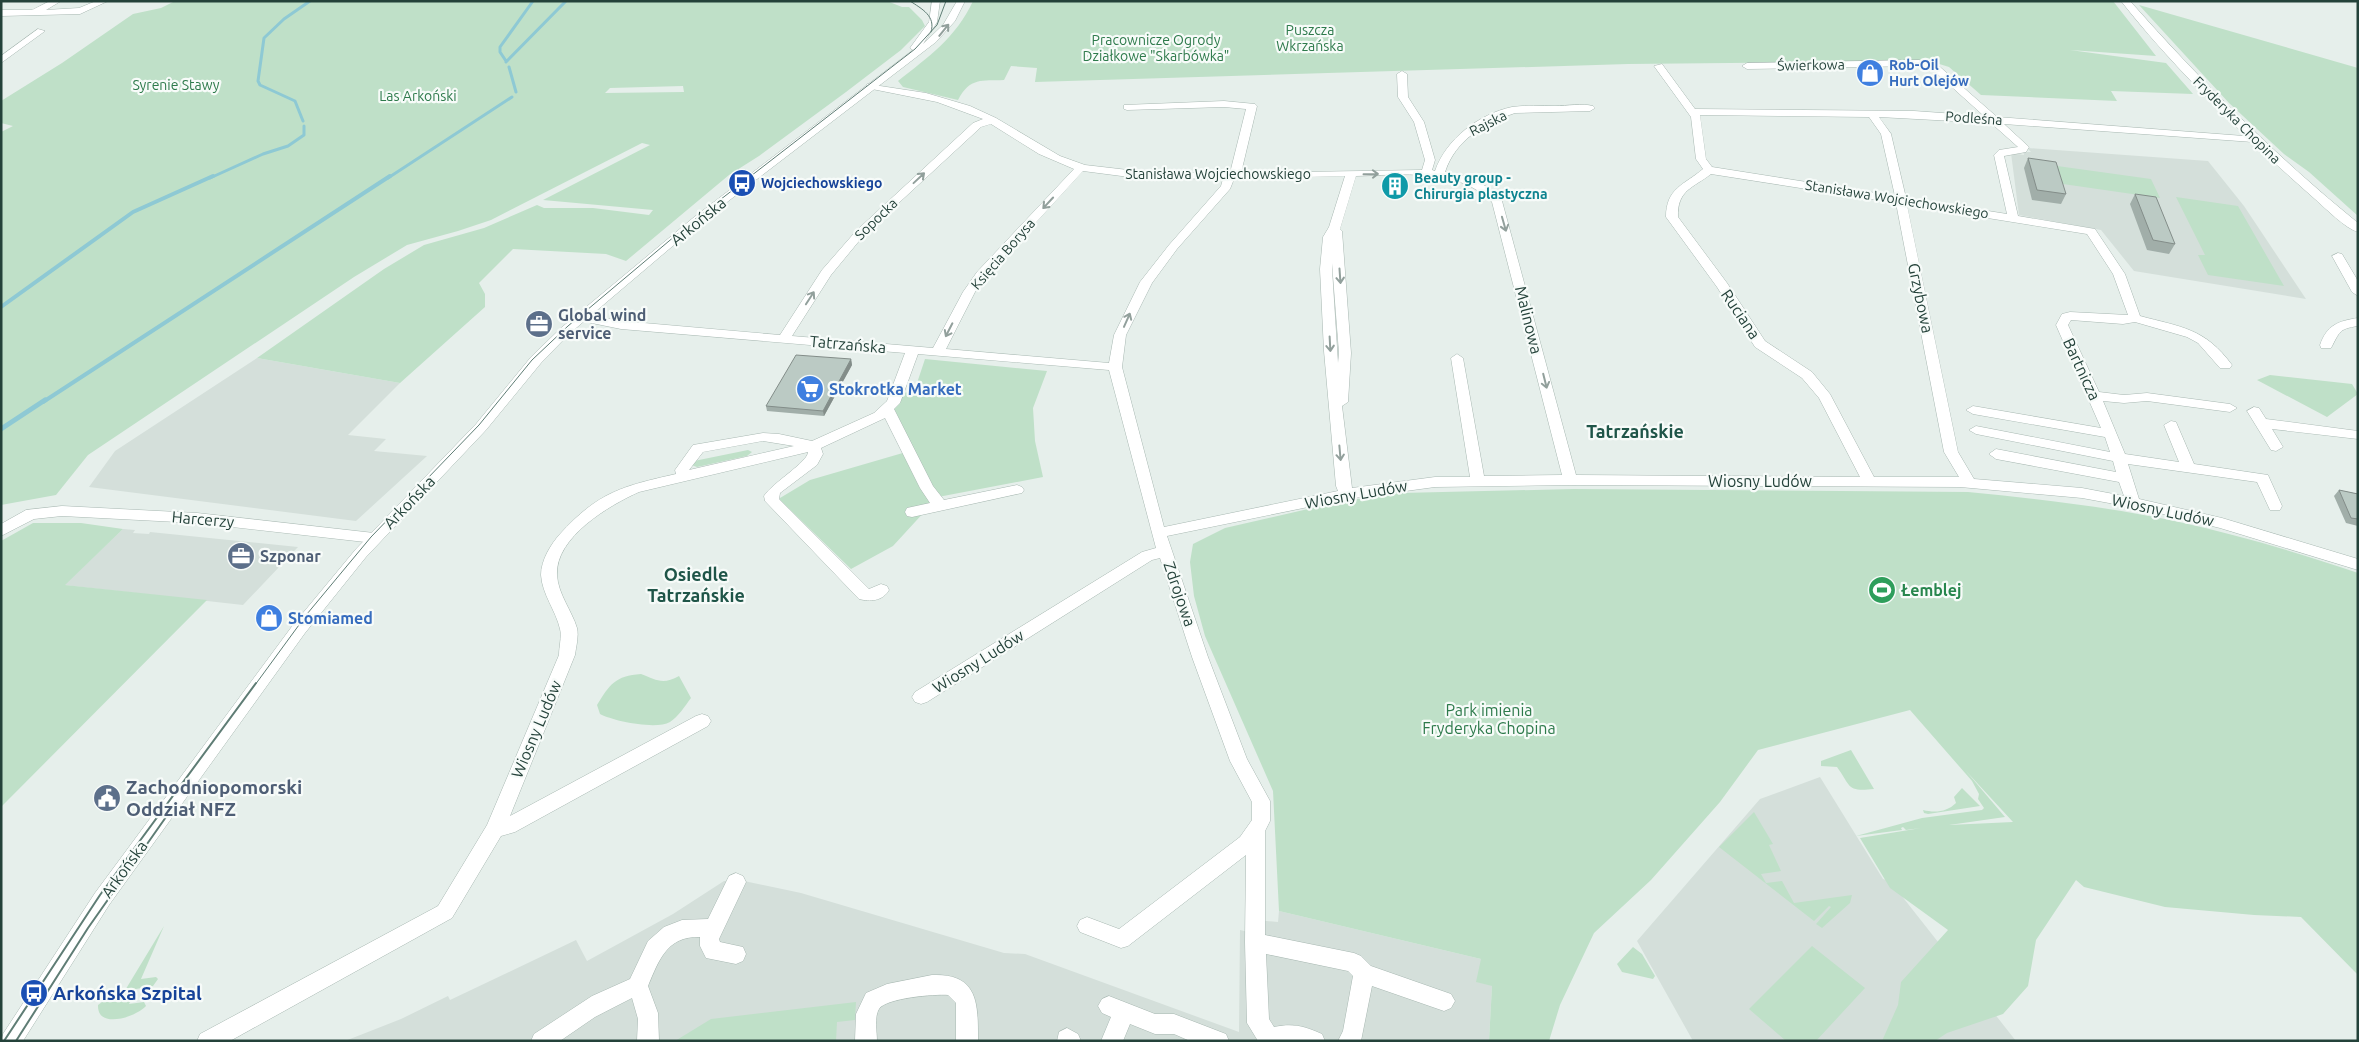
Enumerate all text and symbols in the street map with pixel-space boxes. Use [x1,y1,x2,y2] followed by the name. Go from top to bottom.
[1276,22,1344,54] park label: Puszcza Wkrzańska
[938,24,949,37] one-way arrow
[1083,32,1229,64] park label: Pracownicze Ogrody Działkowe "Skarbówka"
[1777,55,1845,74] street label: Świerkowa
[1889,57,1969,89] place label: Rob-Oil Hurt Olejów
[1855,58,1885,88] shop icon: Rob-Oil Hurt Olejów
[2190,73,2284,167] street label: Fryderyka Chopina
[132,77,220,93] park label: Syrenie Stawy
[379,88,457,104] park label: Las Arkoński
[1467,107,1509,139] street label: Rajska
[1945,108,2003,128] street label: Podleśna
[1125,166,1311,182] street label: Stanisława Wojciechowskiego
[727,168,757,198] bus stop icon: Wojciechowskiego
[1362,169,1379,179] one-way arrow
[1414,170,1548,202] place label: Beauty group - Chirurgia plastyczna
[1380,171,1410,201] building icon: Beauty group - Chirurgia plastyczna
[913,173,926,184] one-way arrow
[761,175,882,191] place label: Wojciechowskiego
[1804,177,1990,221] street label: Stanisława Wojciechowskiego
[667,193,729,249] street label: Arkońska
[851,195,901,243] street label: Sopocka
[1042,197,1054,210] one-way arrow
[968,215,1038,293] street label: Księcia Borysa
[1499,215,1509,231] one-way arrow
[1905,261,1937,335] street label: Grzybowa
[1335,267,1344,283] one-way arrow
[1512,284,1546,356] street label: Malinowa
[1718,286,1764,342] street label: Ruciana
[805,291,815,305] one-way arrow
[558,306,646,342] place label: Global wind service
[524,309,554,339] office icon: Global wind service
[1122,313,1132,328] one-way arrow
[944,323,954,338] one-way arrow
[809,332,887,356] street label: Tatrzańska
[2060,335,2104,403] street label: Bartnicza
[1325,336,1335,352] one-way arrow
[1541,373,1550,389] one-way arrow
[795,374,825,404] supermarket icon: Stokrotka Market
[829,380,962,398] place label: Stokrotka Market
[1586,421,1684,441] district label: Tatrzańskie
[1335,445,1345,461] one-way arrow
[380,472,438,532] street label: Arkońska
[1708,472,1813,490] street label: Wiosny Ludów
[1303,476,1409,512] street label: Wiosny Ludów
[2110,490,2216,530] street label: Wiosny Ludów
[171,507,235,531] street label: Harcerzy
[226,541,256,571] office icon: Szponar
[260,547,321,565] place label: Szponar
[1160,559,1200,629] street label: Zdrojowa
[647,564,745,605] district label: Osiedle Tatrzańskie
[1867,575,1897,605] sports icon: Łemblej
[1901,581,1961,599] place label: Łemblej
[254,603,284,633] shop icon: Stomiamed
[288,609,373,627] place label: Stomiamed
[929,625,1027,696] street label: Wiosny Ludów
[507,677,565,780] street label: Wiosny Ludów
[1422,701,1556,737] park label: Park imienia Fryderyka Chopina
[126,776,302,820] place label: Zachodniopomorski Oddział NFZ
[92,783,122,813] public building icon: Zachodniopomorski Oddział NFZ
[97,837,151,901] street label: Arkońska
[19,978,49,1008] bus stop icon: Arkońska Szpital
[53,982,202,1004] place label: Arkońska Szpital

